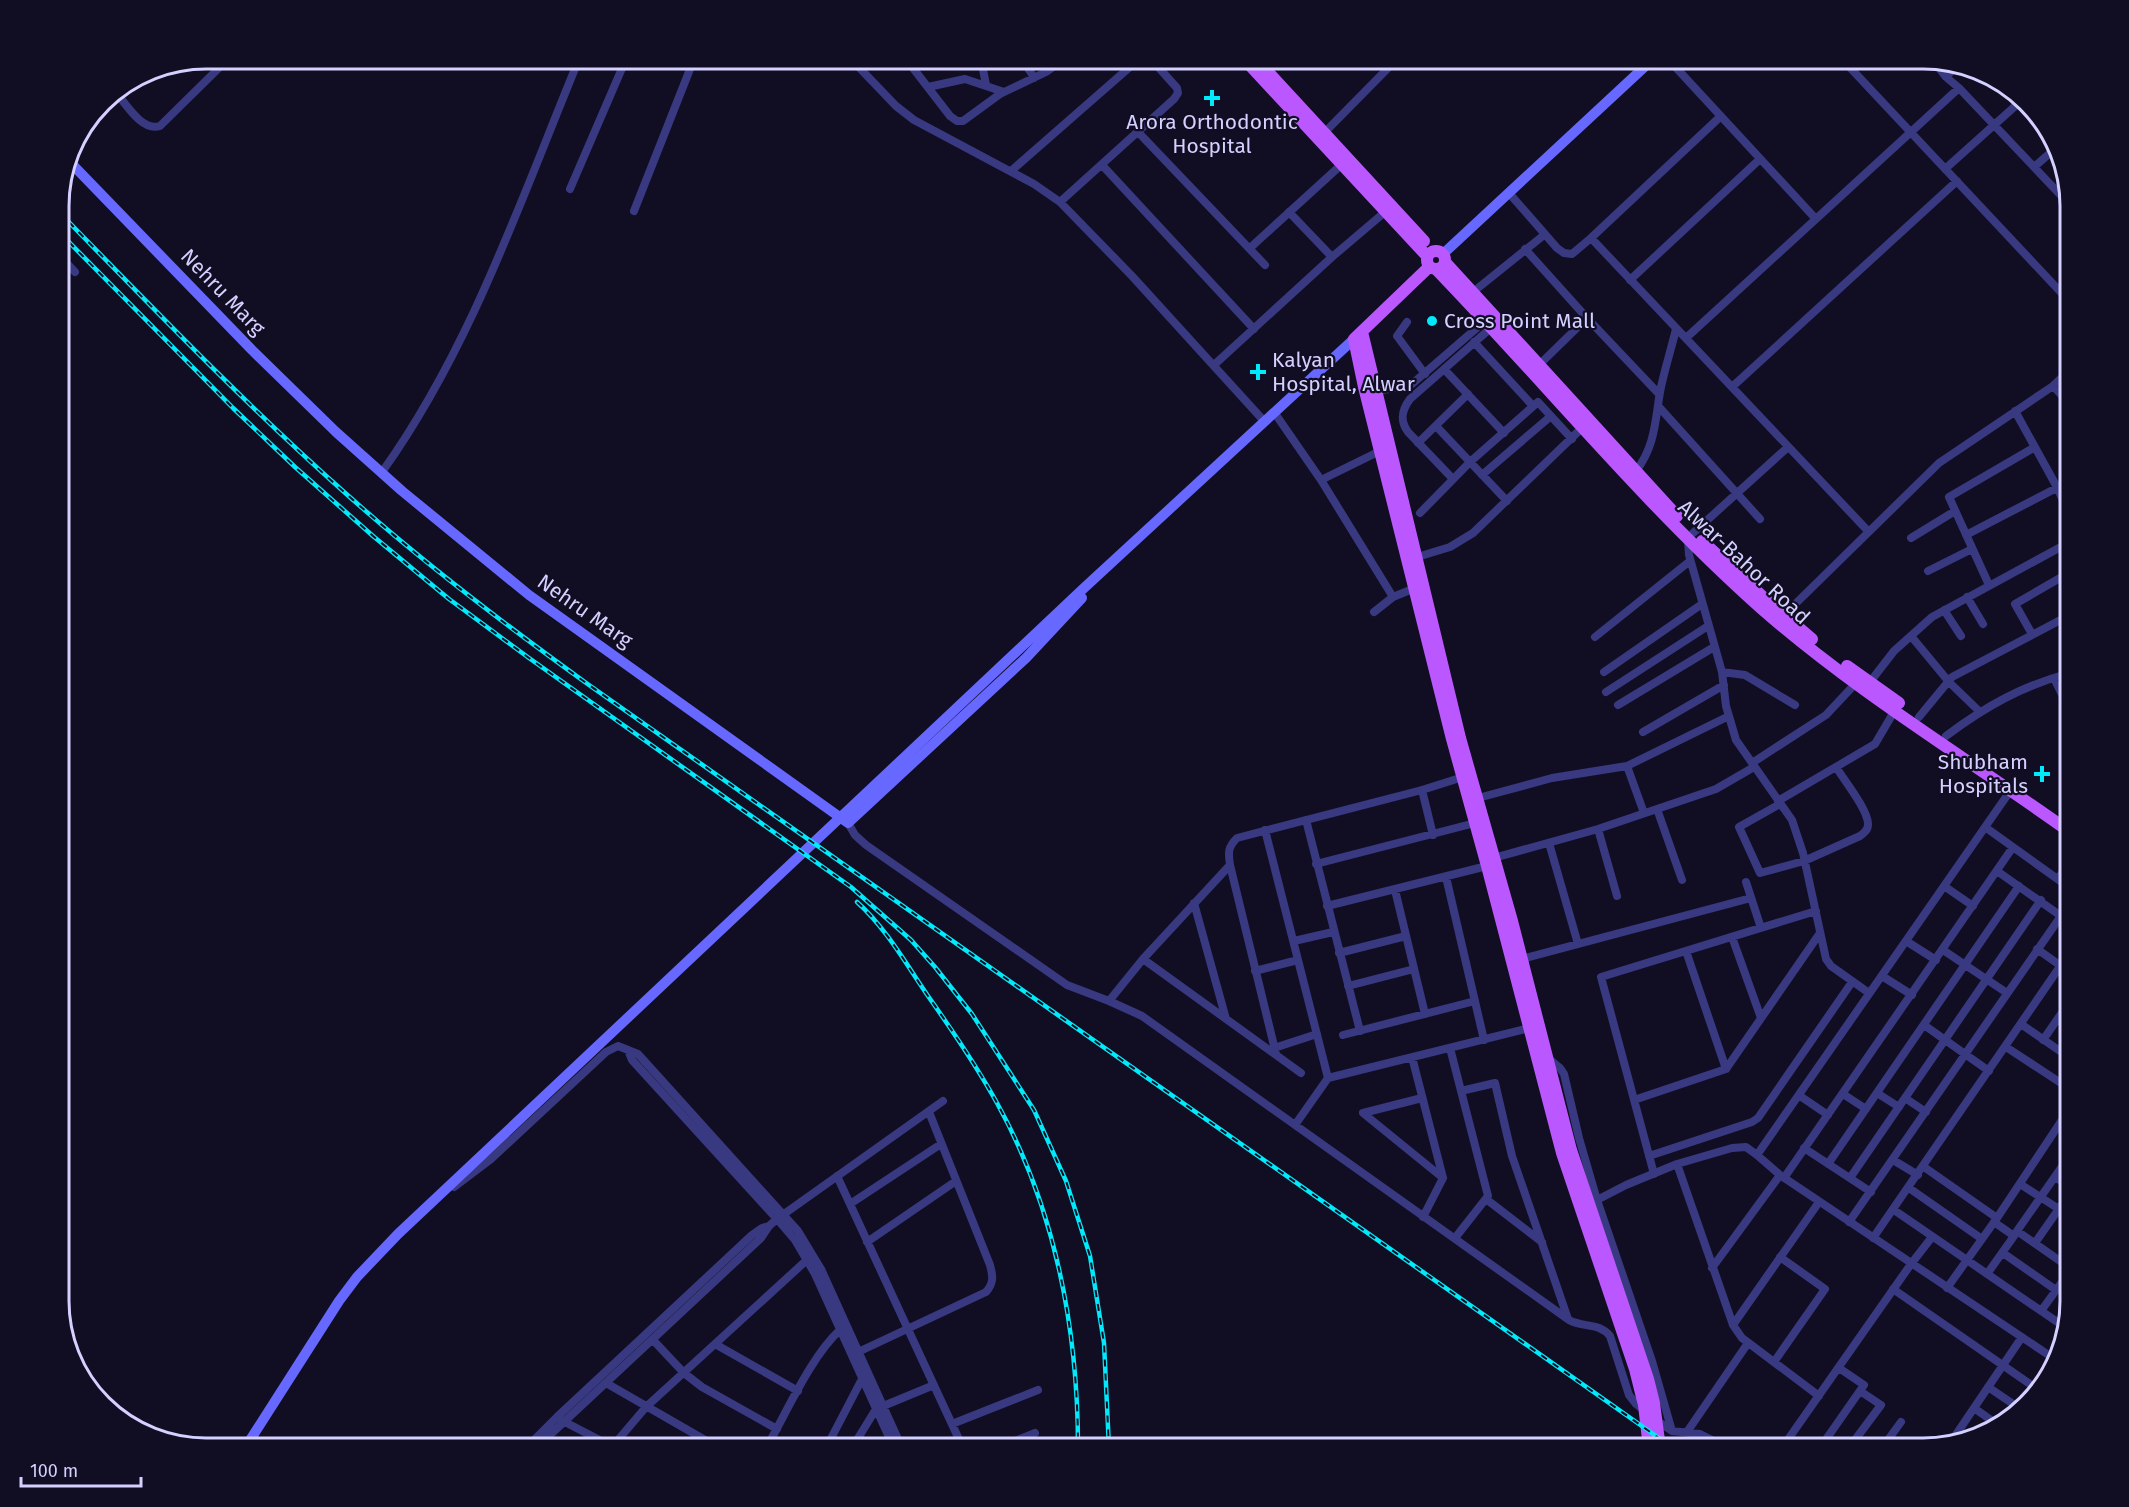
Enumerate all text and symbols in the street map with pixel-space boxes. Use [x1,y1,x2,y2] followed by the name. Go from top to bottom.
[1203,89,1221,107] marker: Arora Orthodontic Hospital
[1126,109,1298,159] place label: Arora Orthodontic Hospital
[175,243,271,341] street label: Nehru Marg
[1444,308,1595,334] place label: Cross Point Mall
[1425,314,1439,328] marker: Cross Point Mall
[1272,347,1415,397] place label: Kalyan Hospital, Alwar
[1249,363,1267,381] marker: Kalyan Hospital, Alwar
[1673,494,1815,630] street label: Alwar-Bahor Road
[532,569,638,653] street label: Nehru Marg
[1938,749,2028,799] place label: Shubham Hospitals
[2033,765,2051,783] marker: Shubham Hospitals
[21,1450,141,1488] scale bar
[30,1460,78,1482] text: 100 m

